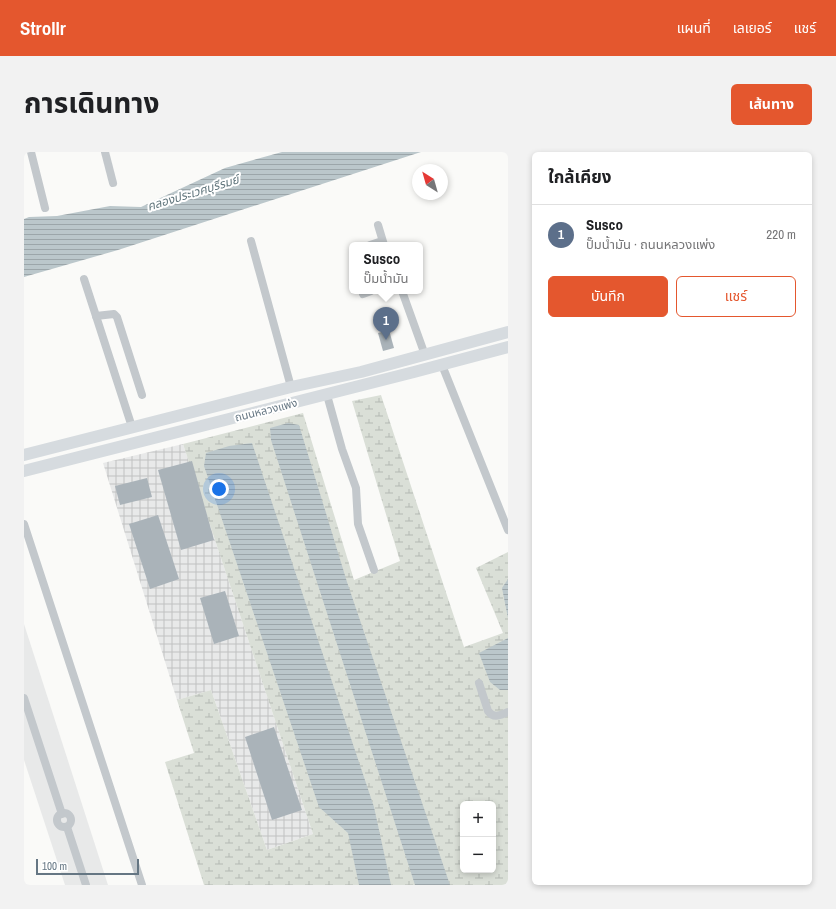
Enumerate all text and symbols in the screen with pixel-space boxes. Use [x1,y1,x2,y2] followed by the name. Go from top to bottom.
[20,15,66,41] text: Strollr
[677,19,711,37] text: แผนที่
[733,19,772,37] text: เลเยอร์
[794,19,816,37] text: แชร์
[24,84,159,122] text: การเดินทาง
[731,84,812,125] button: เส้นทาง
[412,164,448,200] north arrow
[548,165,611,188] text: ใกล้เคียง
[145,171,243,215] water label: คลองประเวศบุรีรมย์
[586,214,623,235] text: Susco
[558,226,564,243] text: 1
[766,226,796,243] text: 220 m
[586,236,715,253] text: ปั๊มน้ำมัน · ถนนหลวงแพ่ง
[349,242,423,294] popup
[363,248,400,269] text: Susco
[363,270,409,287] text: ปั๊มน้ำมัน
[548,276,668,317] button: บันทึก
[676,276,796,317] button: แชร์
[373,307,399,340] pin: 1
[233,395,299,425] street label: ถนนหลวงแพ่ง
[209,479,229,499] your location
[460,801,496,873] map controls
[460,801,496,837] button: +
[460,837,496,873] button: −
[36,857,139,876] scale bar
[42,859,67,873] text: 100 m

